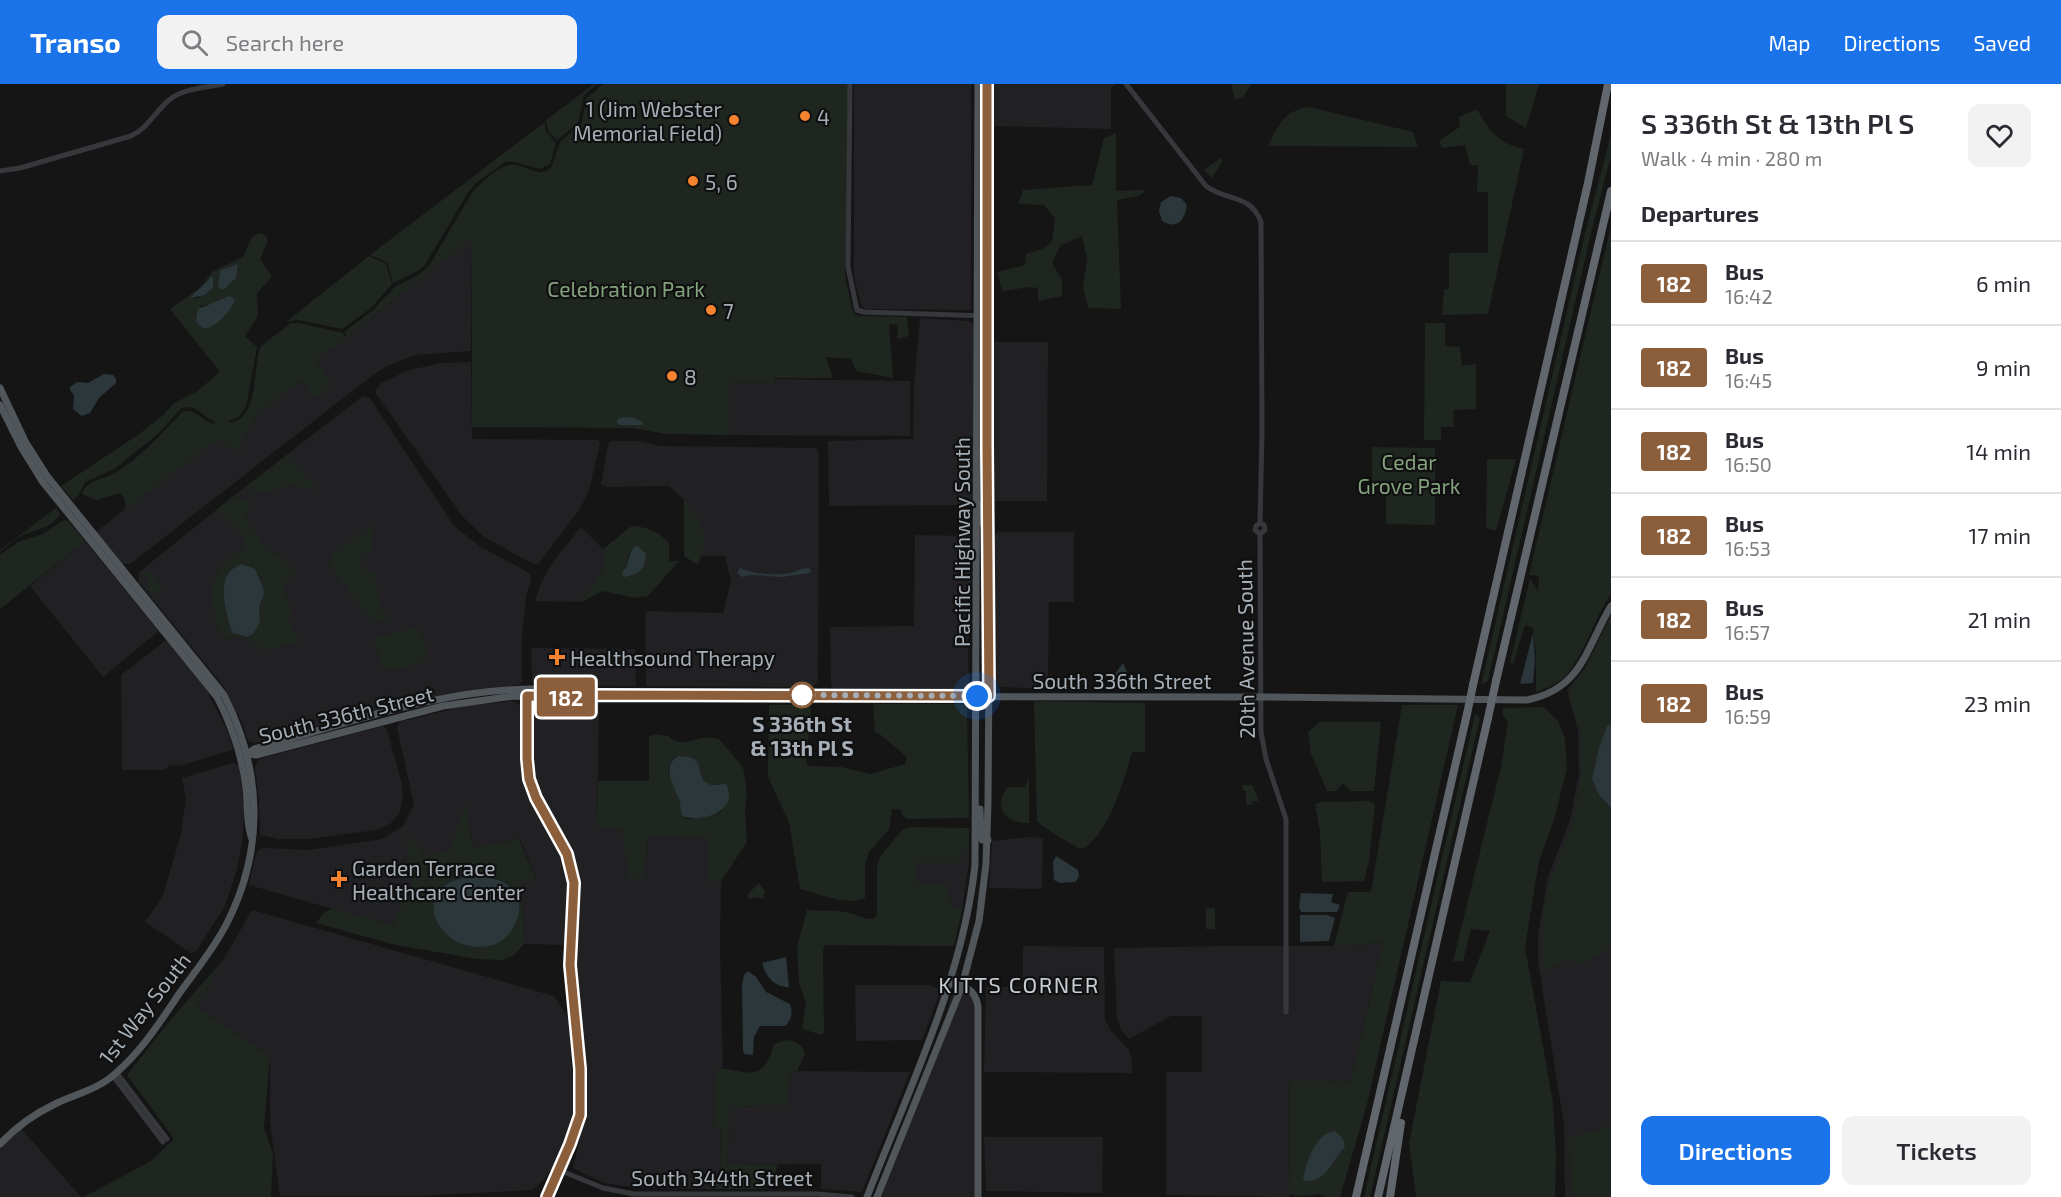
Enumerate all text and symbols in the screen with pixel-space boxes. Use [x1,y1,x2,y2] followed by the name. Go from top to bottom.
[157,15,577,69] search box
[30,25,121,59] text: Transo
[178,26,211,59] icon: search
[226,29,344,55] text: Search here
[1768,30,1811,55] text: Map
[1844,30,1940,55] text: Directions
[1973,30,2031,55] text: Saved
[573,96,723,145] place label: 1 (Jim Webster Memorial Field)
[817,104,830,129] place label: 4
[1968,104,2031,167] button: heart
[1641,106,1914,140] text: S 336th St & 13th Pl S
[798,109,812,123] marker: 4
[727,113,741,127] marker: 1 (Jim Webster Memorial Field)
[1641,146,1822,170] text: Walk · 4 min · 280 m
[705,169,738,194] place label: 5, 6
[686,174,700,188] marker: 5, 6
[1641,200,1759,226] text: Departures
[1725,258,1764,284] text: Bus
[1976,270,2031,296] text: 6 min
[1657,271,1691,296] text: 182
[547,276,705,301] park label: Celebration Park
[1725,284,1773,308] text: 16:42
[723,298,734,323] place label: 7
[704,303,718,317] marker: 7
[1725,342,1764,368] text: Bus
[1976,354,2031,380] text: 9 min
[1657,355,1691,380] text: 182
[684,364,697,389] place label: 8
[1725,368,1772,392] text: 16:45
[665,369,679,383] marker: 8
[1725,426,1764,452] text: Bus
[949,437,974,647] street label: Pacific Highway South
[1966,438,2031,464] text: 14 min
[1657,439,1691,464] text: 182
[1357,449,1461,498] park label: Cedar Grove Park
[1725,452,1772,476] text: 16:50
[1725,510,1764,536] text: Bus
[1969,522,2031,548] text: 17 min
[1657,523,1691,548] text: 182
[1725,536,1771,560] text: 16:53
[1231,559,1259,739] street label: 20th Avenue South
[1725,594,1764,620] text: Bus
[1967,606,2031,632] text: 21 min
[1657,607,1691,632] text: 182
[1725,620,1770,644] text: 16:57
[570,645,775,670] place label: Healthsound Therapy
[548,648,566,666] marker: Healthsound Therapy
[1032,668,1212,693] street label: South 336th Street
[532,678,600,716] line badge: 182
[1725,678,1764,704] text: Bus
[256,680,436,748] street label: South 336th Street
[962,681,992,711] your location
[789,682,815,708] marker: S 336th St & 13th Pl S
[549,685,583,710] text: 182
[1964,690,2031,716] text: 23 min
[1657,691,1691,716] text: 182
[1725,704,1771,728] text: 16:59
[750,711,854,760] place label: S 336th St & 13th Pl S
[352,855,525,904] place label: Garden Terrace Healthcare Center
[330,870,348,888] marker: Garden Terrace Healthcare Center
[93,948,195,1068] street label: 1st Way South
[938,971,1100,997] district label: KITTS CORNER
[1641,1116,1830,1185] button: Directions
[1842,1116,2031,1185] button: Tickets
[631,1165,813,1190] street label: South 344th Street

